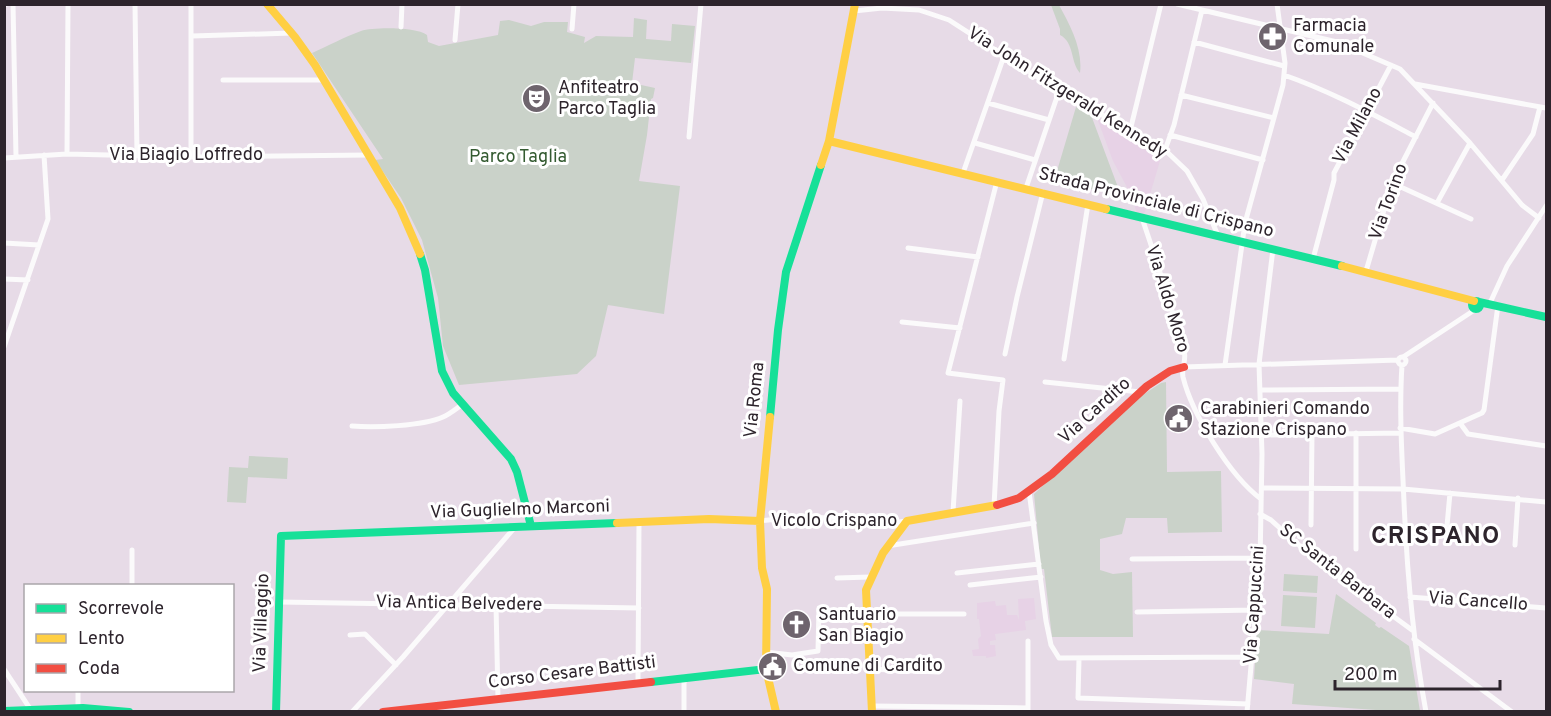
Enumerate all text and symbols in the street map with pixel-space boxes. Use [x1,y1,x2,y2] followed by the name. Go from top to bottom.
[1293,15,1374,59] place label: Farmacia Comunale
[1256,20,1288,52] pharmacy icon: Farmacia Comunale
[963,22,1171,164] street label: Via John Fitzgerald Kennedy
[558,77,656,121] place label: Anfiteatro Parco Taglia
[521,82,553,114] theatre icon: Anfiteatro Parco Taglia
[1328,84,1388,168] street label: Via Milano
[109,144,263,167] street label: Via Biagio Loffredo
[469,146,567,169] park label: Parco Taglia
[1365,160,1413,244] street label: Via Torino
[1036,163,1276,243] street label: Strada Provinciale di Crispano
[1140,242,1194,356] street label: Via Aldo Moro
[740,361,770,439] street label: Via Roma
[1054,373,1136,449] street label: Via Cardito
[1200,398,1370,442] place label: Carabinieri Comando Stazione Crispano
[1163,403,1195,435] public building icon: Carabinieri Comando Stazione Crispano
[430,495,610,525] street label: Via Guglielmo Marconi
[771,510,897,533] street label: Vicolo Crispano
[1274,519,1400,625] street label: SC Santa Barbara
[1371,522,1501,552] district label: CRISPANO
[1239,545,1271,665] street label: Via Cappuccini
[249,573,275,673] street label: Via Villaggio
[24,584,234,692] legend
[1427,587,1529,617] street label: Via Cancello
[375,591,543,617] street label: Via Antica Belvedere
[78,598,164,621] text: Scorrevole
[818,604,904,648] place label: Santuario San Biagio
[781,609,813,641] church icon: Santuario San Biagio
[78,628,124,651] text: Lento
[756,650,788,682] public building icon: Comune di Cardito
[487,651,657,695] street label: Corso Cesare Battisti
[1335,653,1500,691] scale bar
[793,655,943,678] place label: Comune di Cardito
[78,658,120,681] text: Coda
[1344,664,1397,687] text: 200 m

